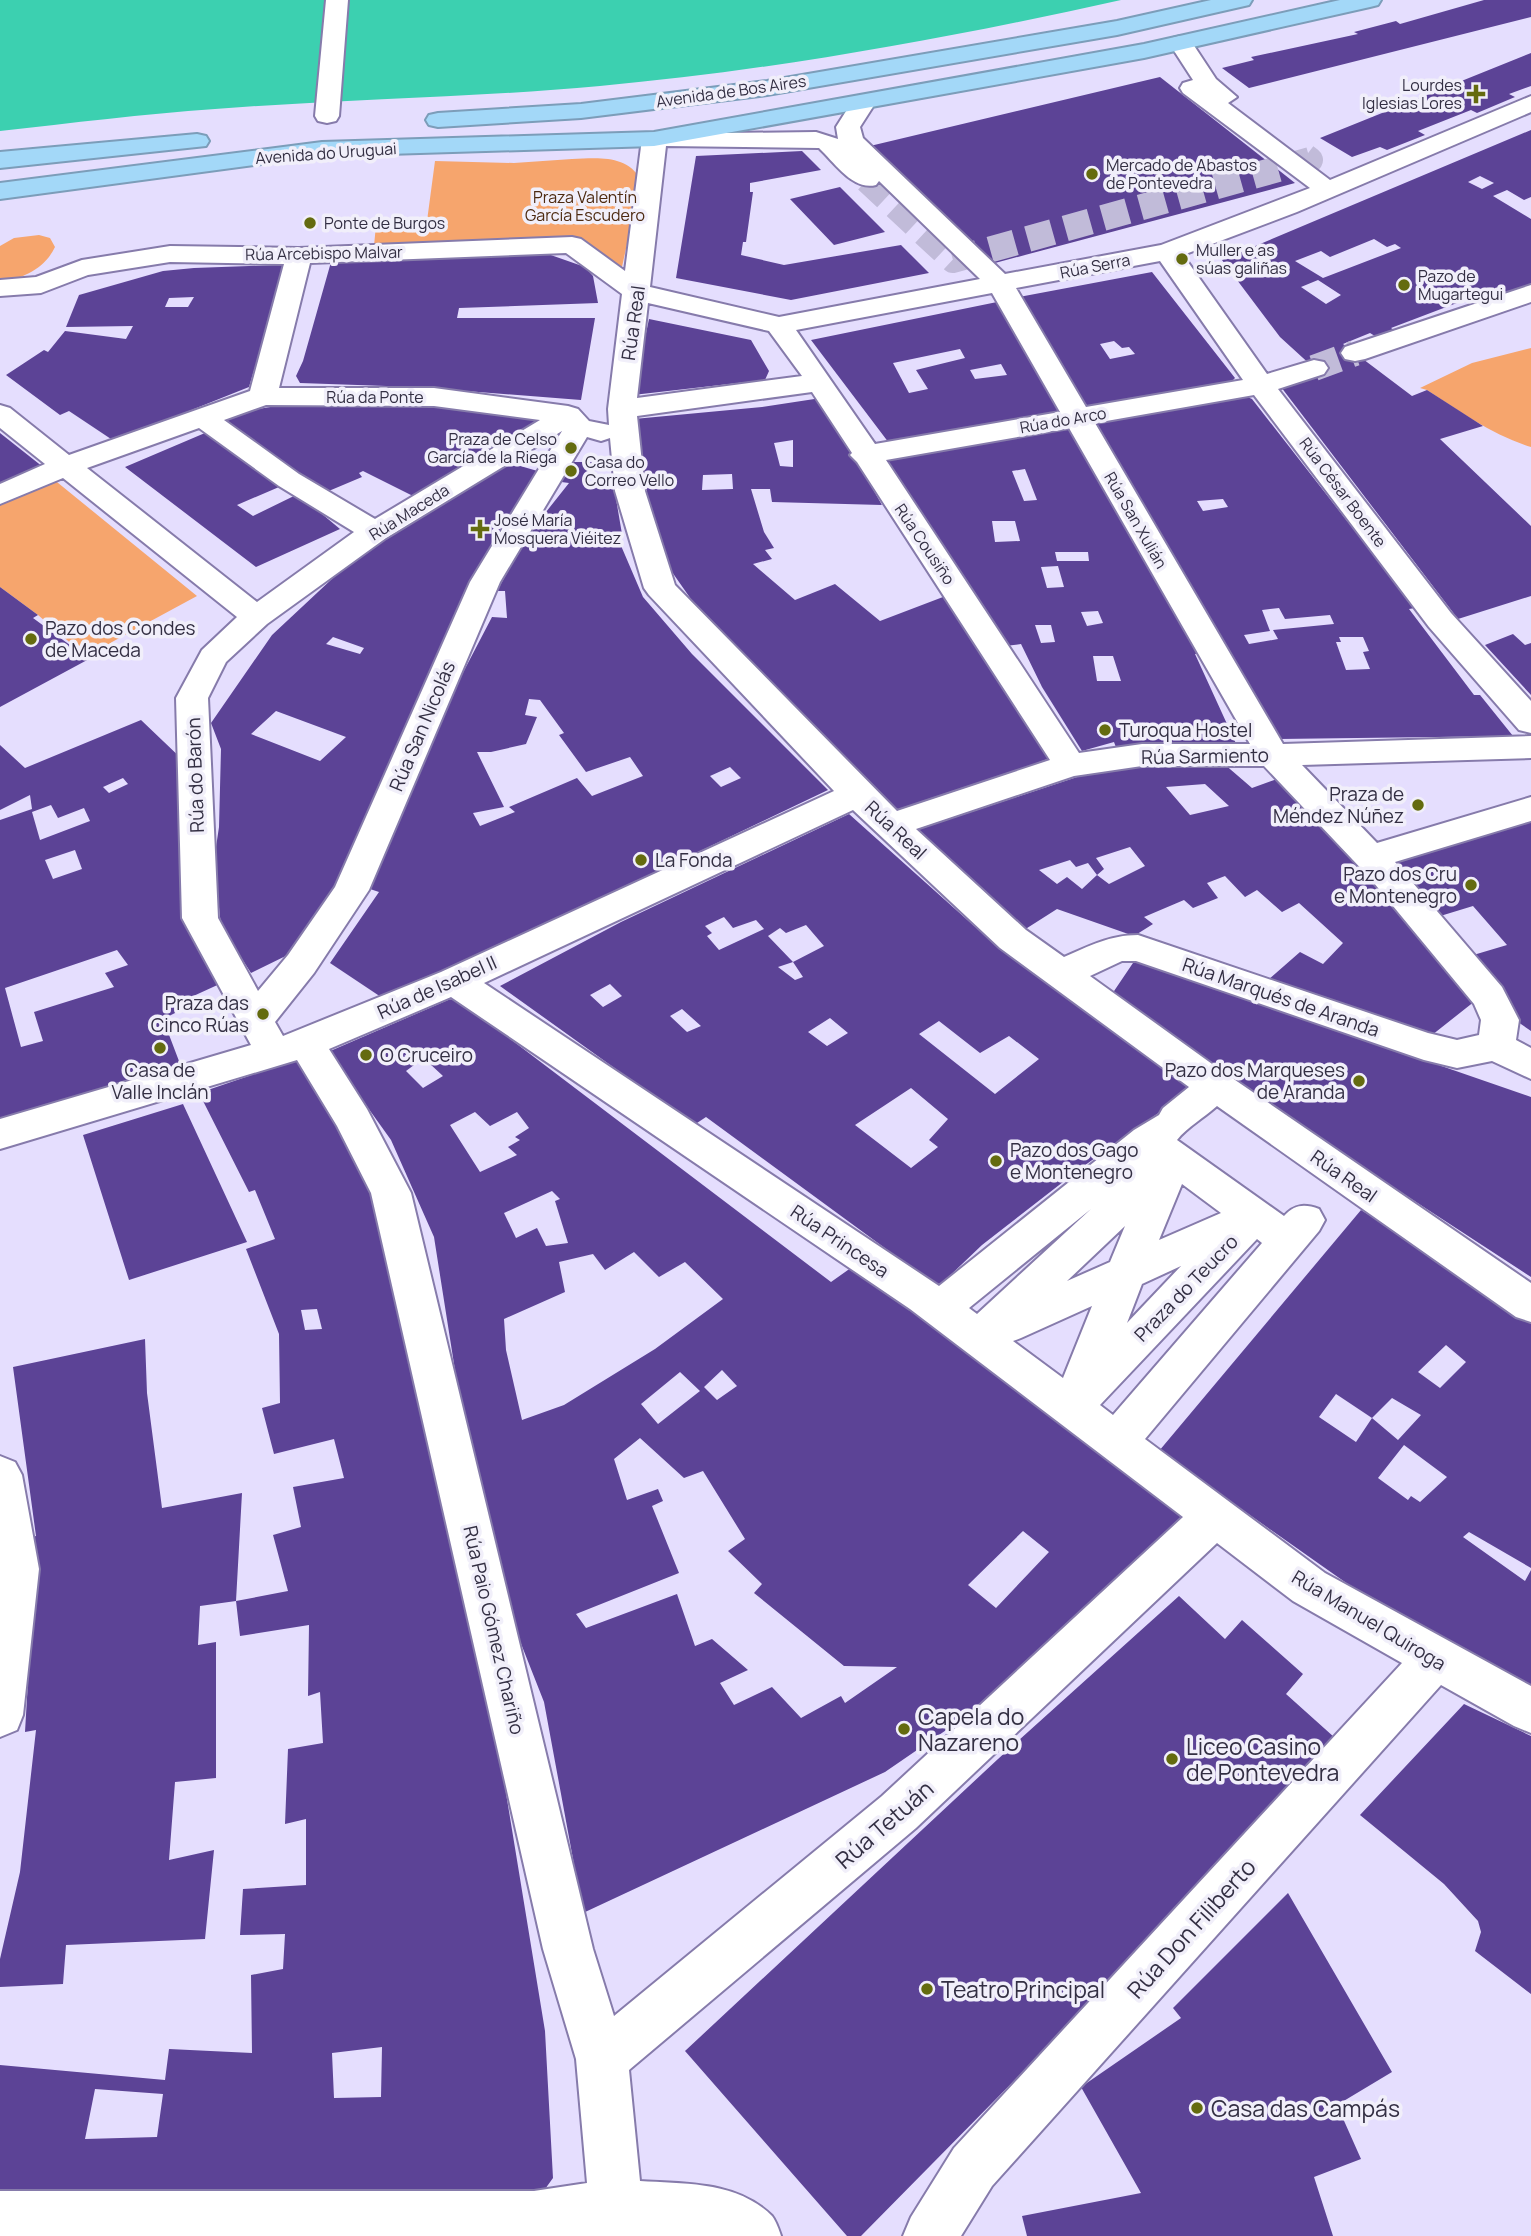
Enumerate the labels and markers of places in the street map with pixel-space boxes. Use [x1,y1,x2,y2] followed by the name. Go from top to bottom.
[1362,74,1462,114] place label: Lourdes Iglesias Lores
[1468,86,1484,102] marker: Lourdes Iglesias Lores
[1106,154,1257,194] place label: Mercado de Abastos de Pontevedra
[1084,166,1100,182] marker: Mercado de Abastos de Pontevedra
[324,212,445,234] place label: Ponte de Burgos
[302,215,318,231] marker: Ponte de Burgos
[1196,239,1287,279] place label: Muller e as súas galiñas
[1174,251,1190,267] marker: Muller e as súas galiñas
[1418,265,1503,305] place label: Pazo de Mugartegui
[1396,277,1412,293] marker: Pazo de Mugartegui
[427,428,557,468] place label: Praza de Celso García de la Riega
[563,440,579,456] marker: Praza de Celso García de la Riega
[585,451,674,491] place label: Casa do Correo Vello
[563,463,579,479] marker: Casa do Correo Vello
[494,509,621,549] place label: José María Mosquera Viéitez
[472,521,488,537] marker: José María Mosquera Viéitez
[45,615,196,663] place label: Pazo dos Condes de Maceda
[23,631,39,647] marker: Pazo dos Condes de Maceda
[1119,717,1252,743] place label: Turoqua Hostel
[1097,722,1113,738] marker: Turoqua Hostel
[1273,781,1404,829] place label: Praza de Méndez Núñez
[1410,797,1426,813] marker: Praza de Méndez Núñez
[655,847,733,873] place label: La Fonda
[633,852,649,868] marker: La Fonda
[1334,861,1457,909] place label: Pazo dos Cru e Montenegro
[1463,877,1479,893] marker: Pazo dos Cru e Montenegro
[151,990,249,1038] place label: Praza das Cinco Rúas
[255,1006,271,1022] marker: Praza das Cinco Rúas
[152,1040,168,1056] marker: Casa de Valle Inclán
[380,1042,473,1068] place label: O Cruceiro
[358,1047,374,1063] marker: O Cruceiro
[111,1057,209,1105] place label: Casa de Valle Inclán
[1165,1057,1345,1105] place label: Pazo dos Marqueses de Aranda
[1351,1073,1367,1089] marker: Pazo dos Marqueses de Aranda
[1010,1137,1139,1185] place label: Pazo dos Gago e Montenegro
[988,1153,1004,1169] marker: Pazo dos Gago e Montenegro
[918,1700,1024,1758] place label: Capela do Nazareno
[896,1721,912,1737] marker: Capela do Nazareno
[1186,1730,1339,1788] place label: Liceo Casino de Pontevedra
[1164,1751,1180,1767] marker: Liceo Casino de Pontevedra
[941,1973,1105,2005] place label: Teatro Principal
[919,1981,935,1997] marker: Teatro Principal
[1211,2092,1400,2124] place label: Casa das Campás
[1189,2100,1205,2116] marker: Casa das Campás

